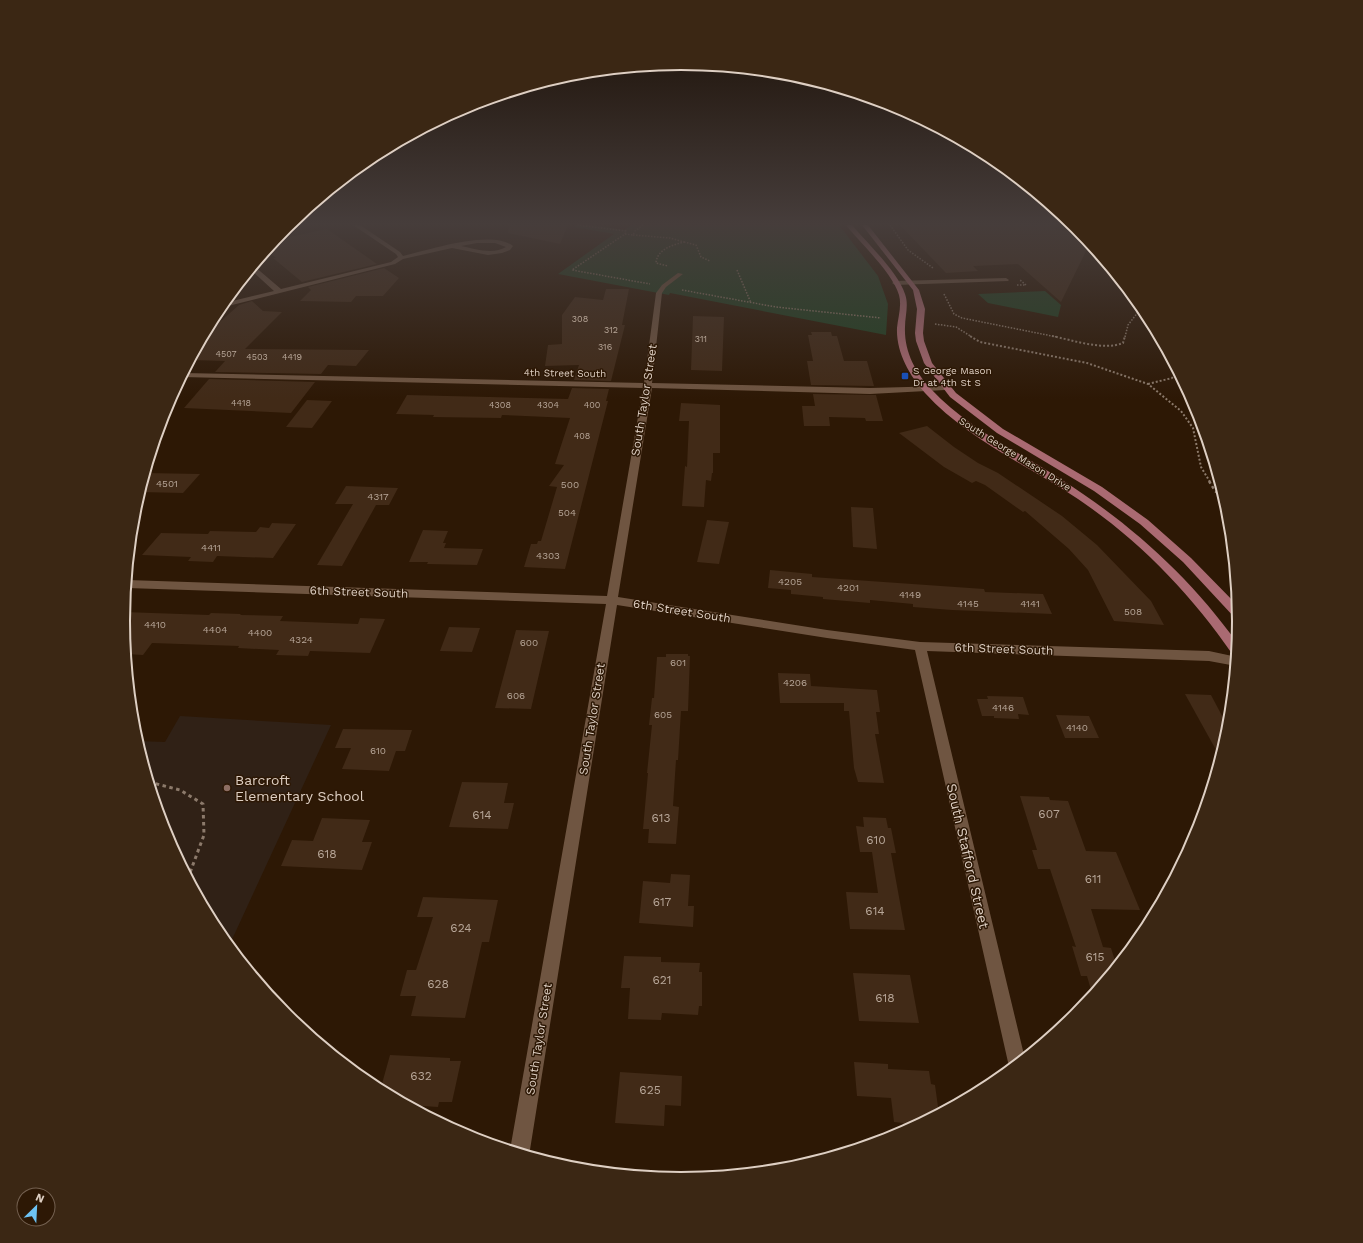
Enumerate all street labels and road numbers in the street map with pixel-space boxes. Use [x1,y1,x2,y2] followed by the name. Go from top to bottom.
[628,343,660,457] street label: South Taylor Street
[524,367,606,379] street label: 4th Street South
[957,415,1073,493] street label: South George Mason Drive
[309,583,409,601] street label: 6th Street South
[632,596,732,626] street label: 6th Street South
[954,640,1054,658] street label: 6th Street South
[576,662,608,776] street label: South Taylor Street
[944,782,993,930] street label: South Stafford Street
[523,982,555,1096] street label: South Taylor Street

